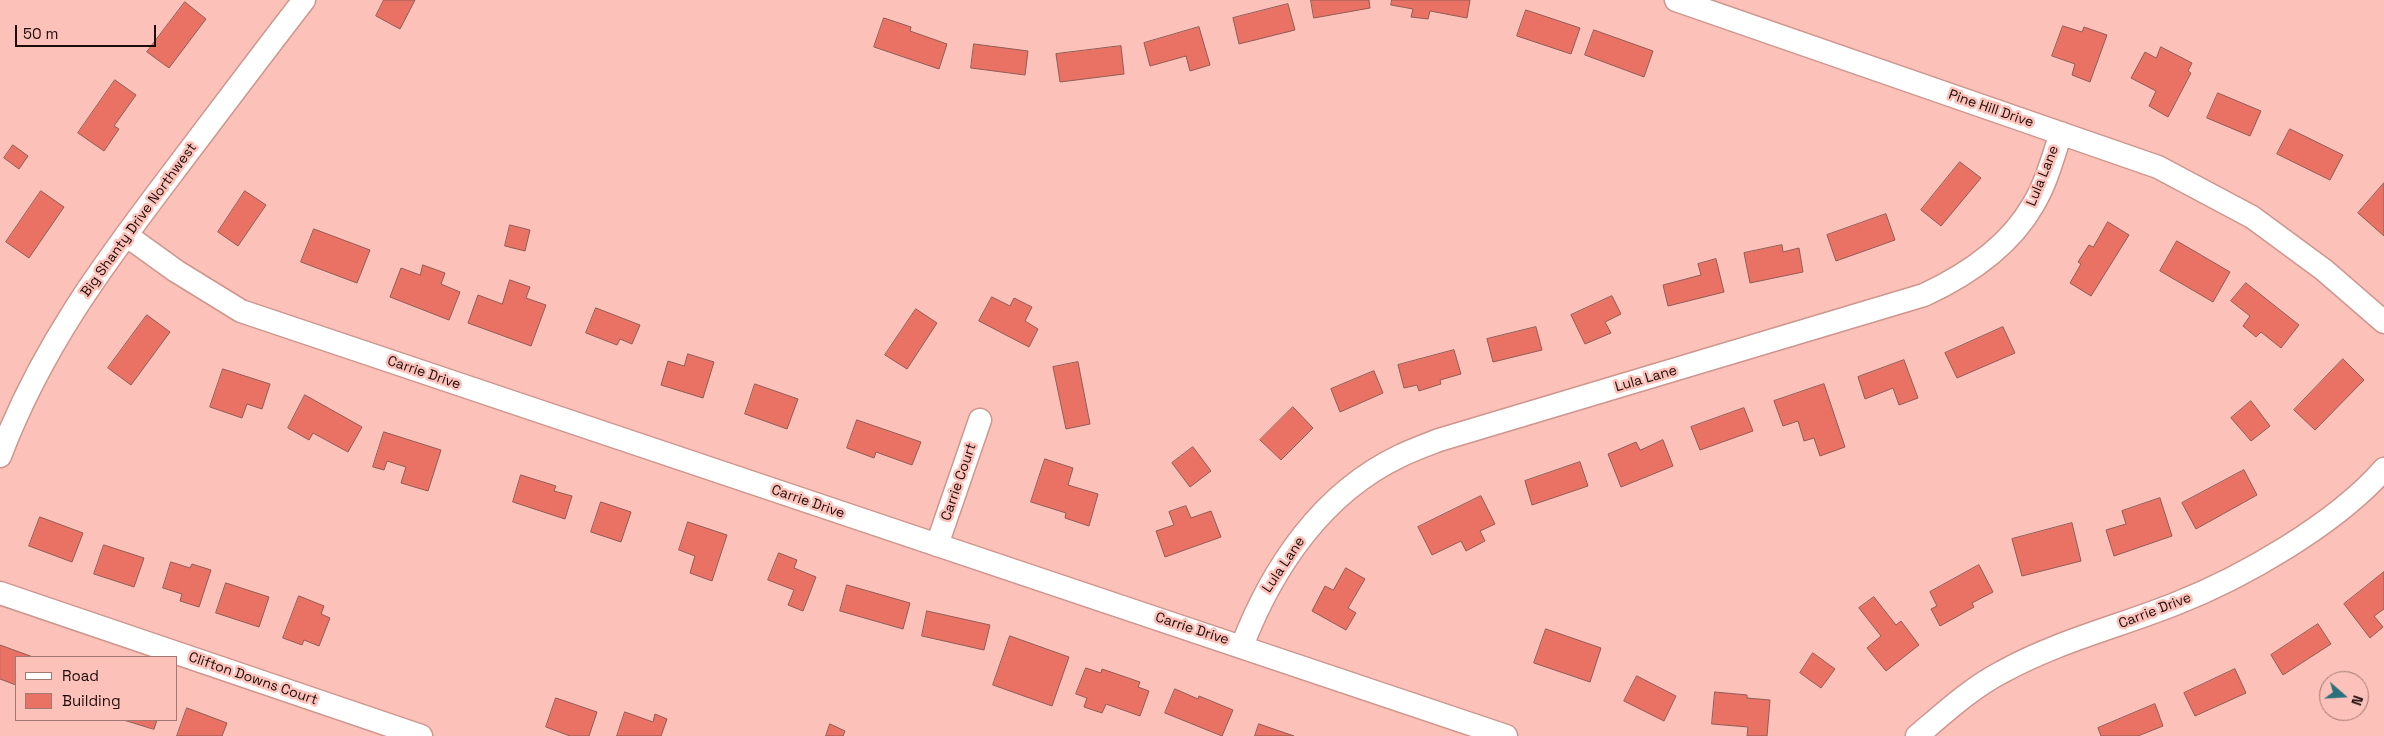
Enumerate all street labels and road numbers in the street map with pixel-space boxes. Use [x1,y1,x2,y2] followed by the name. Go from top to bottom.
[1946,87,2036,131] street label: Pine Hill Drive
[78,140,200,300] street label: Big Shanty Drive Northwest
[2023,143,2063,209] street label: Lula Lane
[385,353,463,393] street label: Carrie Drive
[1613,362,1679,396] street label: Lula Lane
[938,441,980,523] street label: Carrie Court
[769,482,847,522] street label: Carrie Drive
[1259,534,1309,596] street label: Lula Lane
[2116,589,2194,633] street label: Carrie Drive
[1153,609,1231,649] street label: Carrie Drive
[186,649,320,709] street label: Clifton Downs Court

